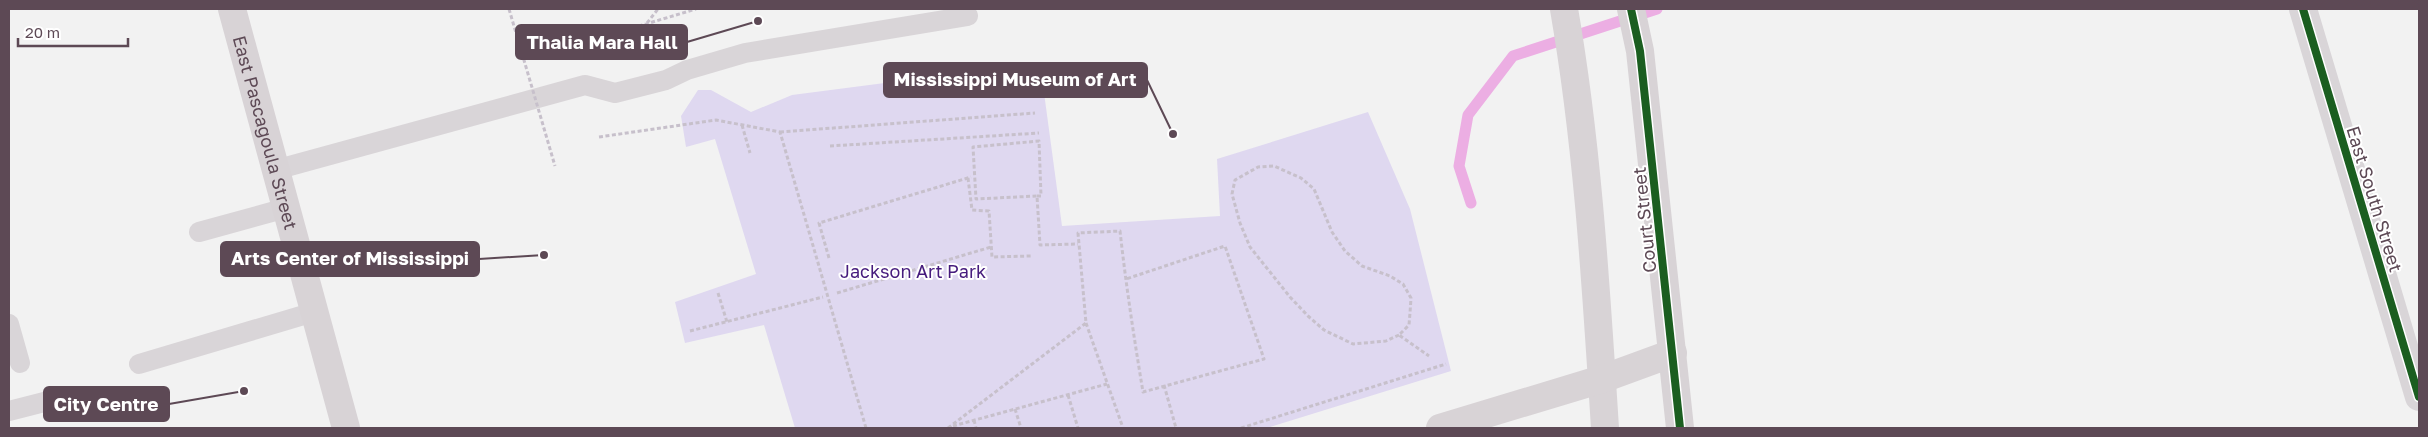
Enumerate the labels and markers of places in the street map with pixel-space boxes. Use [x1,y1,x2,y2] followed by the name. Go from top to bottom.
[516,25,687,59] callout: Thalia Mara Hall
[884,63,1147,97] callout: Mississippi Museum of Art
[221,242,479,276] callout: Arts Center of Mississippi
[44,387,169,421] callout: City Centre

